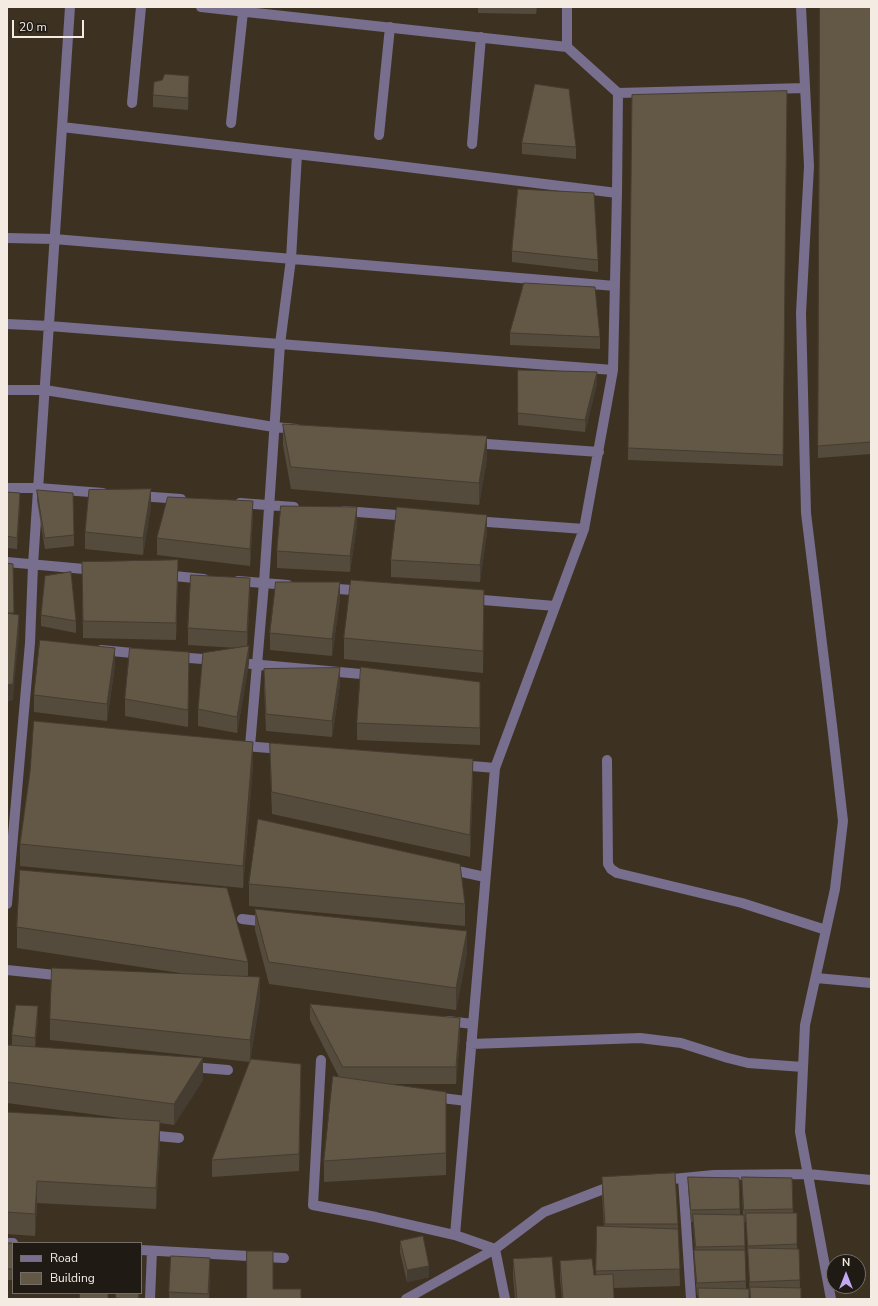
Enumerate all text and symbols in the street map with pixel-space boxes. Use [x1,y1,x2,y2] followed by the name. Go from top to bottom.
[14,12,86,38] scale bar
[19,19,47,35] text: 20 m
[12,1242,142,1294] legend
[50,1250,78,1266] text: Road
[826,1254,866,1294] north arrow
[842,1255,850,1270] text: N
[50,1270,95,1286] text: Building

